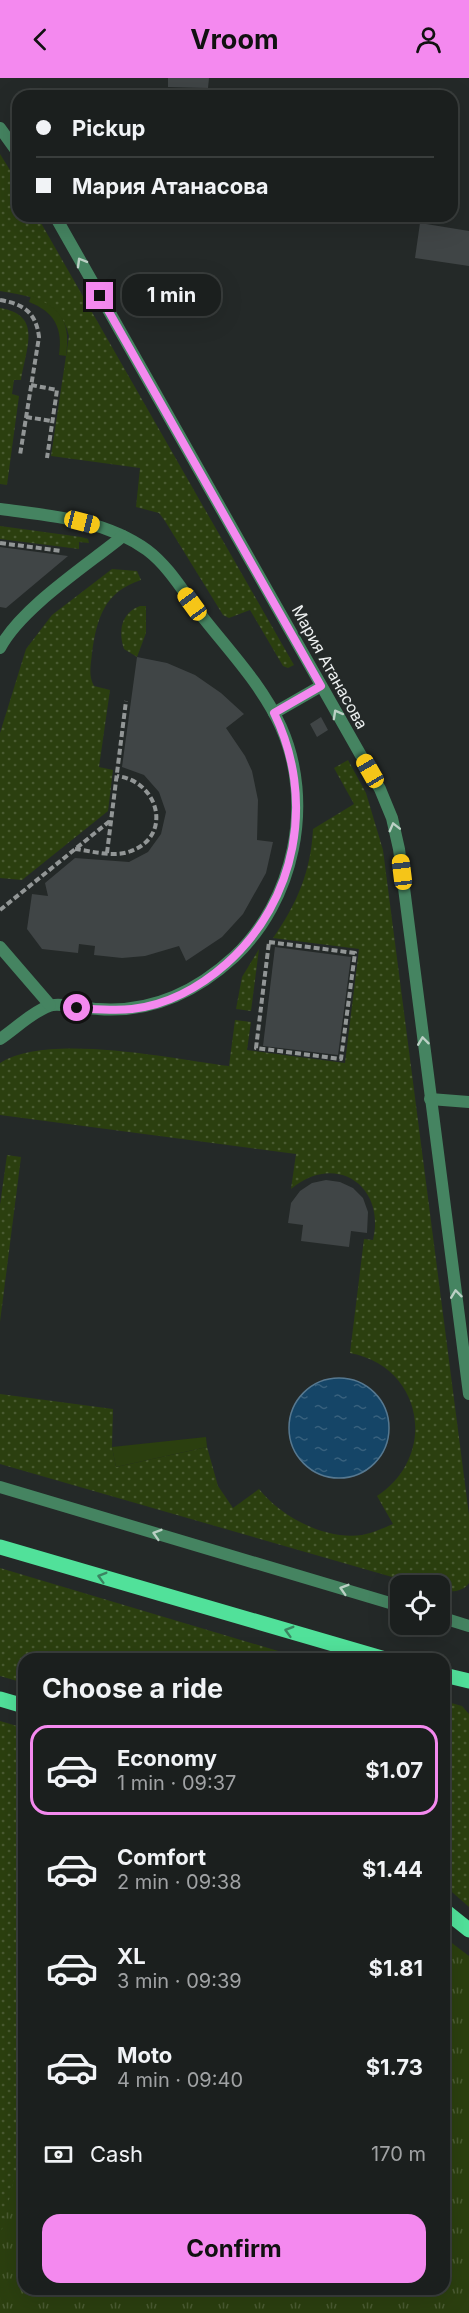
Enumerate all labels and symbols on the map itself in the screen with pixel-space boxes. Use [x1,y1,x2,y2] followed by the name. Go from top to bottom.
[77,258,88,268] one-way arrow
[121,275,220,317] callout: 1 min
[86,282,113,309] route end
[62,509,102,535] car
[174,584,210,624] car
[288,602,372,732] street label: Мария Атанасова
[333,710,344,720] one-way arrow
[353,751,387,791] car
[388,822,401,832] one-way arrow
[391,853,413,891] car
[63,994,90,1021] route start
[417,1036,430,1045] one-way arrow
[450,1290,463,1299] one-way arrow
[153,1529,163,1541] one-way arrow
[97,1572,107,1584] one-way arrow
[339,1584,350,1596] one-way arrow
[284,1626,295,1638] one-way arrow

